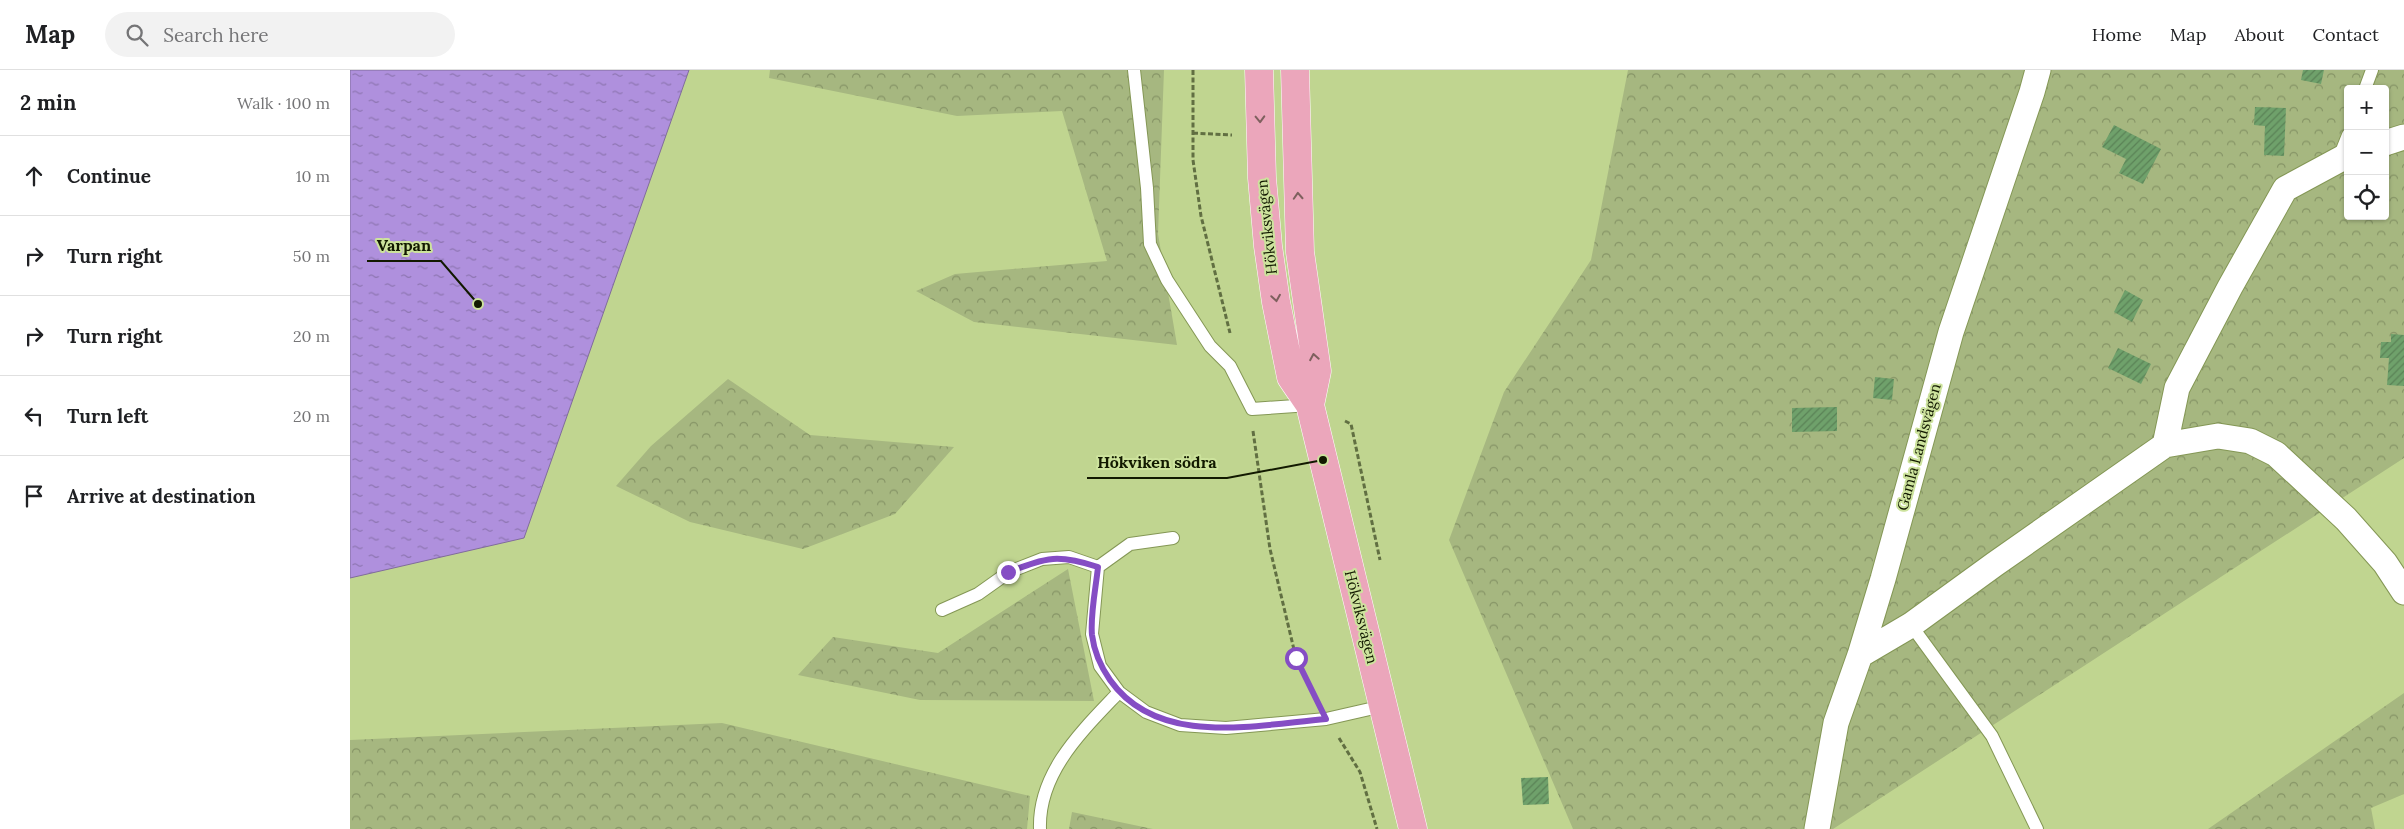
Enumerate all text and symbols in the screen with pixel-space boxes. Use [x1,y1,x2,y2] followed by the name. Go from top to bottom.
[105,12,455,57] search box
[25,19,75,50] text: Map
[123,21,151,49] icon: search
[163,23,269,47] text: Search here
[2092,23,2142,46] text: Home
[2170,23,2206,46] text: Map
[2234,23,2284,46] text: About
[2312,23,2379,46] text: Contact
[2344,85,2389,220] map controls
[2344,85,2389,130] button: +
[20,89,76,116] text: 2 min
[237,93,330,113] text: Walk · 100 m
[1255,115,1265,123] one-way arrow
[2344,130,2389,175] button: −
[20,162,48,190] icon: ahead
[67,164,151,188] text: Continue
[296,166,330,186] text: 10 m
[2344,175,2389,220] button: locate
[1252,179,1281,276] street label: Hökviksvägen
[1292,192,1303,200] one-way arrow
[367,230,441,261] callout: Varpan
[377,235,431,255] text: Varpan
[20,242,48,270] icon: right
[67,244,163,268] text: Turn right
[293,246,330,266] text: 50 m
[1270,293,1280,302] one-way arrow
[20,322,48,350] icon: right
[67,324,163,348] text: Turn right
[293,326,330,346] text: 20 m
[1310,353,1320,362] one-way arrow
[1892,381,1945,512] street label: Gamla Landsvägen
[20,402,48,430] icon: left
[67,404,148,428] text: Turn left
[293,406,330,426] text: 20 m
[1087,447,1227,478] callout: Hökviken södra
[1097,452,1217,472] text: Hökviken södra
[20,482,48,510] icon: arrive
[67,484,256,508] text: Arrive at destination
[997,561,1020,584] route end
[1341,568,1382,666] street label: Hökviksvägen
[1285,647,1308,670] route start

